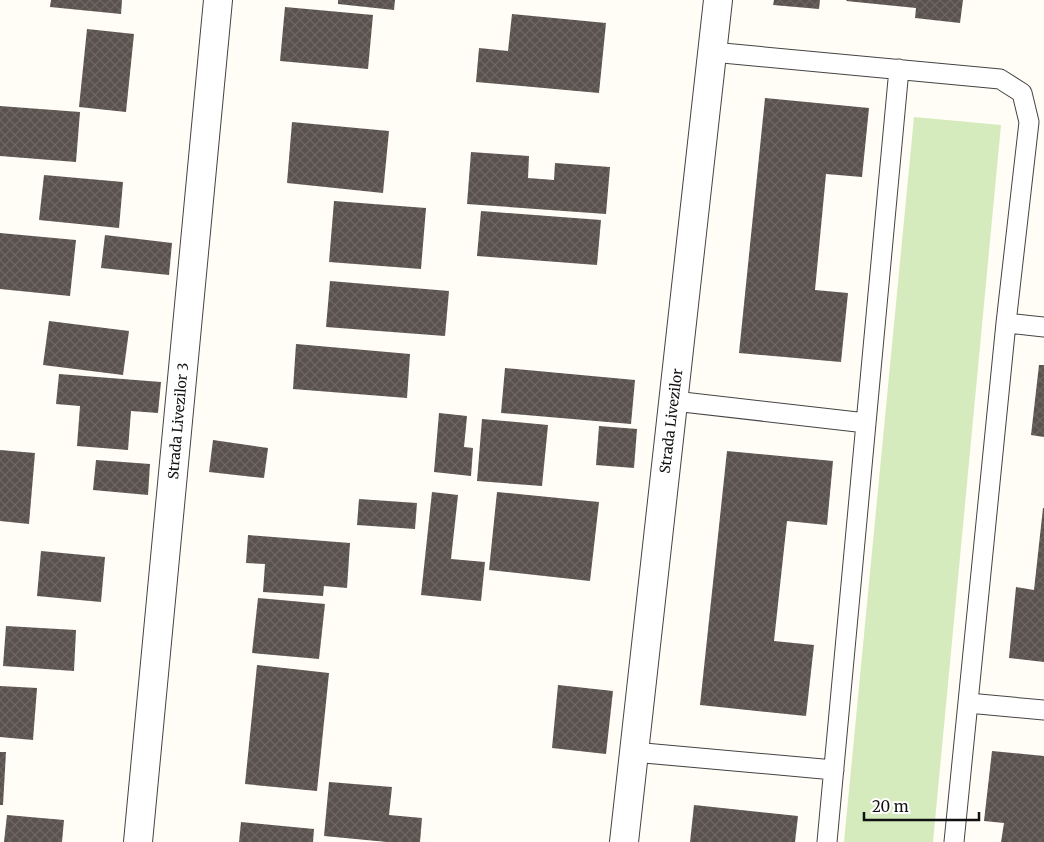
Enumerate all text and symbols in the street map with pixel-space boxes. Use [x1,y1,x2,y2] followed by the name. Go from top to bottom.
[164,362,192,480] street label: Strada Livezilor 3
[656,367,686,475] street label: Strada Livezilor
[864,790,979,822] scale bar
[872,797,909,816] text: 20 m

